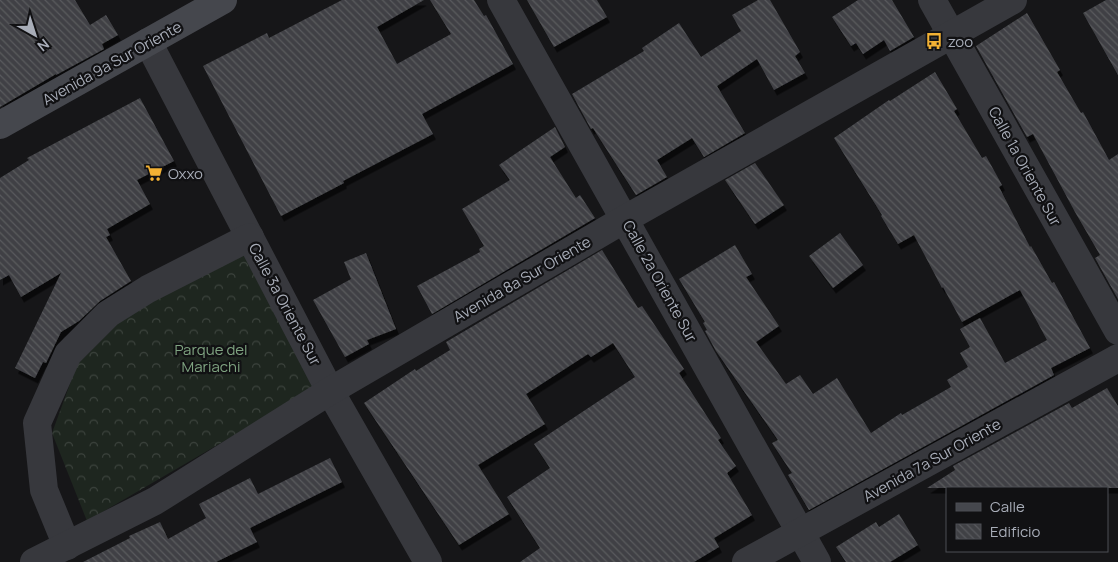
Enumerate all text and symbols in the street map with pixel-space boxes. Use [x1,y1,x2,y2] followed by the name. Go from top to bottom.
[10,10,60,60] north arrow
[39,16,186,110] street label: Avenida 9a Sur Oriente
[924,31,944,51] bus stop icon: zoo
[948,31,973,52] place label: zoo
[34,35,53,56] text: N
[984,103,1067,230] street label: Calle 1a Oriente Sur
[144,163,164,183] supermarket icon: Oxxo
[168,163,203,184] place label: Oxxo
[618,216,702,346] street label: Calle 2a Oriente Sur
[449,231,595,327] street label: Avenida 8a Sur Oriente
[244,239,326,369] street label: Calle 3a Oriente Sur
[174,339,248,377] park label: Parque del Mariachi
[859,413,1005,507] street label: Avenida 7a Sur Oriente
[946,487,1108,552] legend
[990,496,1025,517] text: Calle
[990,521,1041,542] text: Edificio

